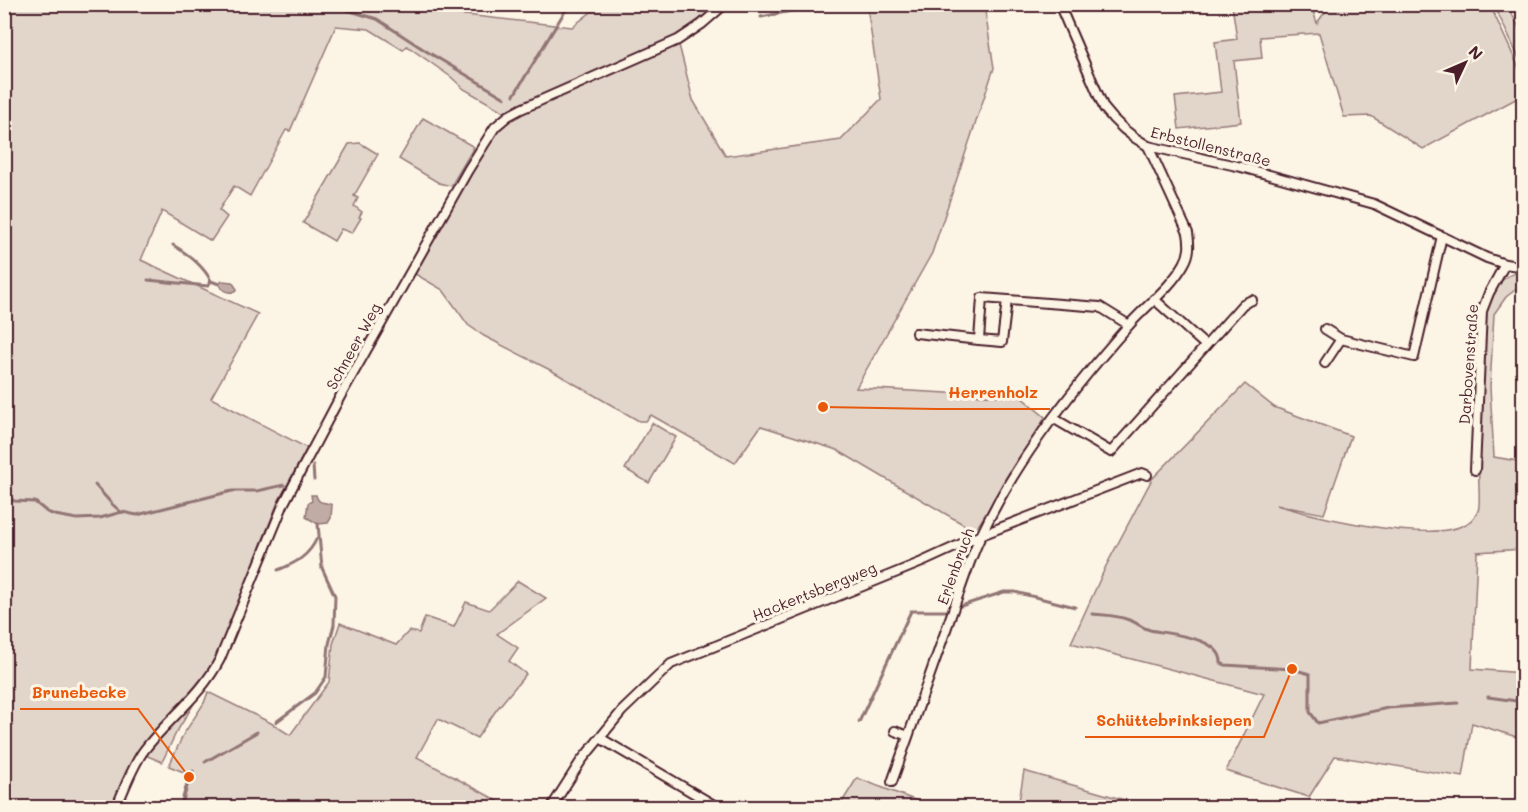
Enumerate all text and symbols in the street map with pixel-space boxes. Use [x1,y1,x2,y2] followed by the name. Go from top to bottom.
[1435,33,1495,93] north arrow
[1464,41,1488,64] text: N
[1149,121,1273,171] street label: Erbstollenstraße
[321,299,385,393] street label: Schneer Weg
[1454,303,1482,425] street label: Darbovenstraße
[936,375,1050,409] callout: Herrenholz
[948,381,1038,402] text: Herrenholz
[932,525,978,607] street label: Erlenbruch
[749,557,879,625] street label: Hackertsbergweg
[20,675,138,709] callout: Brunebecke
[32,681,126,702] text: Brunebecke
[1085,703,1264,737] callout: Schüttebrinksiepen
[1096,709,1252,730] text: Schüttebrinksiepen

